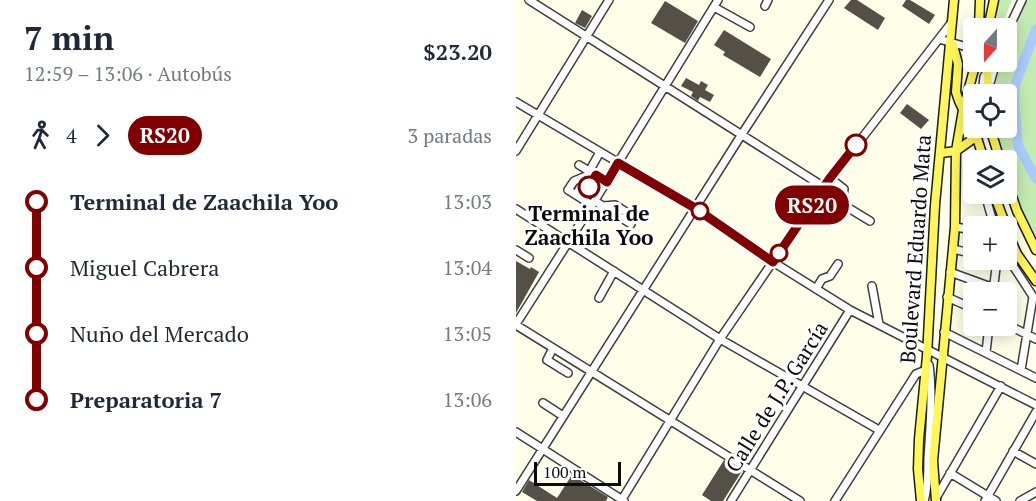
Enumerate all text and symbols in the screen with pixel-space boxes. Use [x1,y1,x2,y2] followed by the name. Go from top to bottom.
[24,16,114,59] text: 7 min
[963,18,1017,72] north arrow
[963,18,1017,336] map controls
[423,37,492,66] text: $23.20
[24,60,232,87] text: 12:59 – 13:06 · Autobús
[963,84,1017,138] button: locate
[24,119,57,152] icon: walk
[86,119,119,152] icon: forward
[140,121,190,149] text: RS20
[66,122,77,149] text: 4
[407,122,492,149] text: 3 paradas
[893,133,937,364] street label: Boulevard Eduardo Mata
[845,134,867,156] unlabelled marker
[963,150,1017,204] button: layers
[578,176,600,198] marker: Terminal de Zaachila Yoo
[770,186,854,224] line badge: RS20
[70,187,338,216] text: Terminal de Zaachila Yoo
[443,188,492,215] text: 13:03
[787,191,837,219] text: RS20
[524,199,654,251] place label: Terminal de Zaachila Yoo
[691,202,709,220] unlabelled marker
[963,216,1017,270] button: +
[770,244,788,262] unlabelled marker
[70,253,219,282] text: Miguel Cabrera
[443,254,492,281] text: 13:04
[963,282,1017,336] button: −
[719,316,834,477] street label: Calle de J.P. García
[70,319,249,348] text: Nuño del Mercado
[443,320,492,347] text: 13:05
[70,385,222,414] text: Preparatoria 7
[443,386,492,413] text: 13:06
[534,459,621,486] scale bar
[543,461,586,483] text: 100 m

